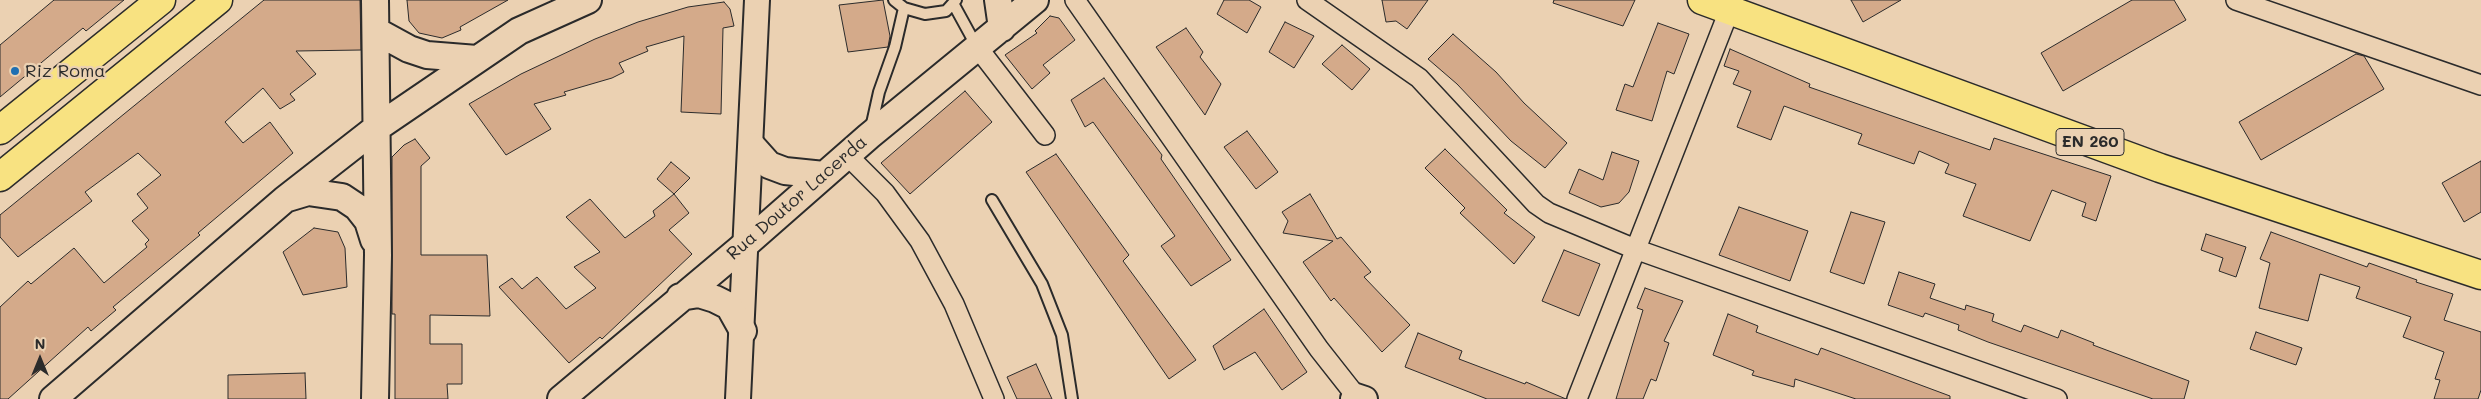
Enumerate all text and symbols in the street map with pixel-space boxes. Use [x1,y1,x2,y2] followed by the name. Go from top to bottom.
[25,60,106,82] place label: Riz Roma
[9,65,21,77] marker: Riz Roma
[2056,128,2124,156] road number: EN 260
[722,131,872,265] street label: Rua Doutor Lacerda
[15,334,65,384] north arrow
[35,334,45,353] text: N

